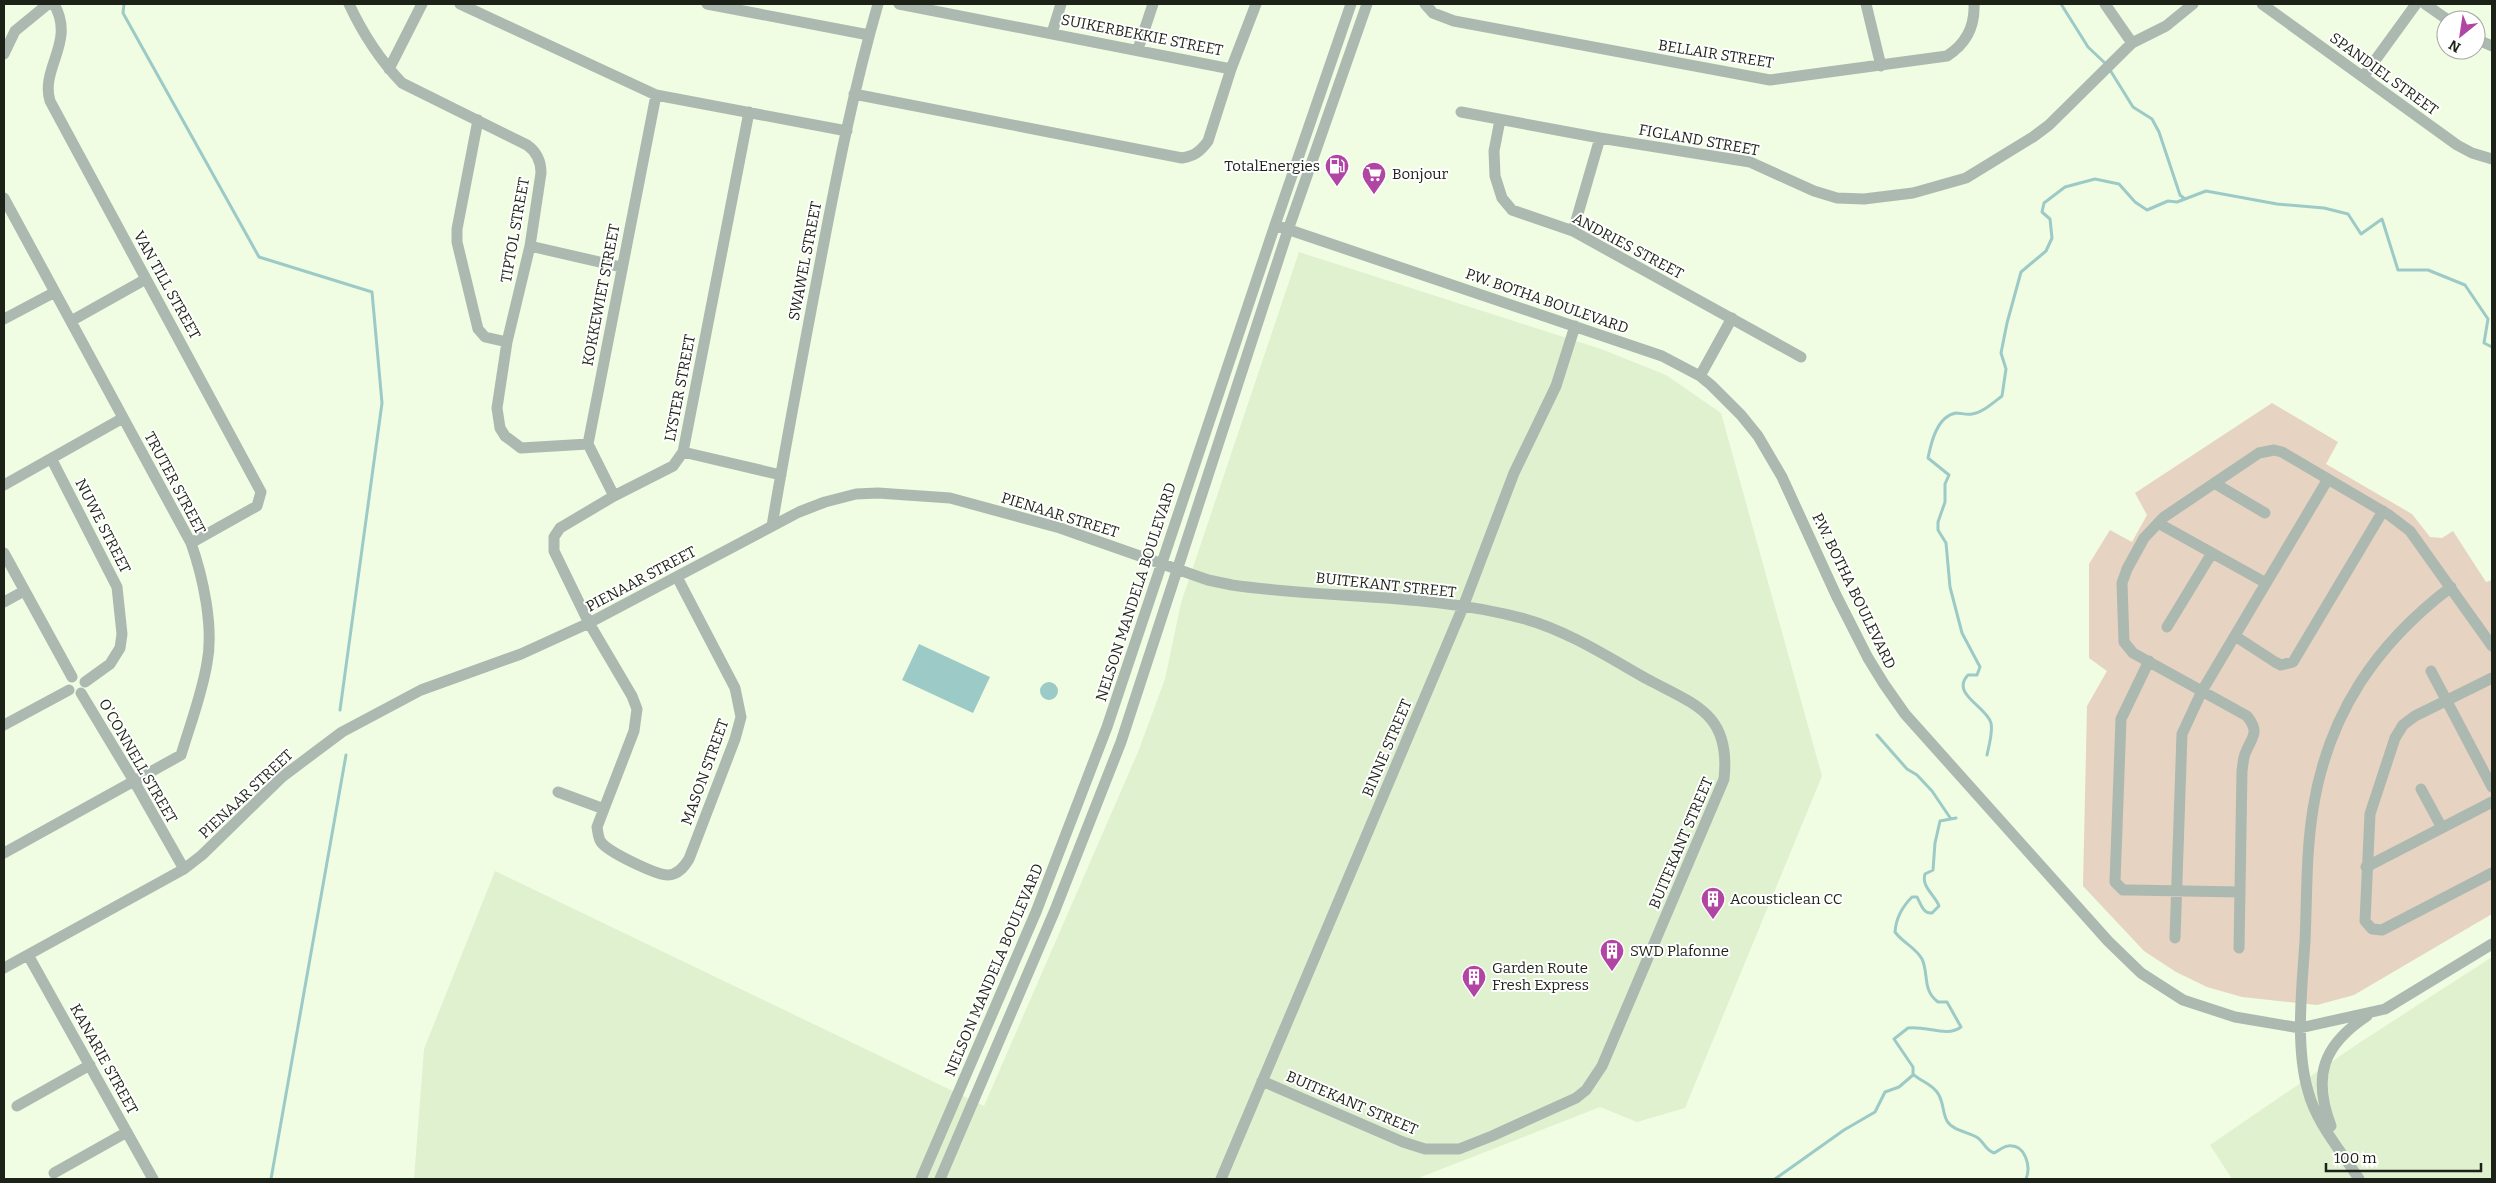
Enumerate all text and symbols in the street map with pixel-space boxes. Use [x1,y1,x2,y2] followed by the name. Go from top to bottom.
[1059,10,1225,60] street label: SUIKERBEKKIE STREET
[2436,10,2486,60] north arrow
[2326,29,2442,119] street label: SPANDIEL STREET
[1657,36,1775,72] street label: BELLAIR STREET
[2446,36,2464,56] text: N
[1637,121,1761,159] street label: FIGLAND STREET
[1324,153,1350,187] fuel station icon: TotalEnergies
[1224,157,1320,175] place label: TotalEnergies
[1361,161,1387,195] supermarket icon: Bonjour
[1392,165,1449,183] place label: Bonjour
[497,176,533,284] street label: TIPTOL STREET
[785,200,825,322] street label: SWAWEL STREET
[1570,209,1687,283] street label: ANDRIES STREET
[578,222,624,368] street label: KOKKEWIET STREET
[130,228,204,342] street label: VAN TILL STREET
[1463,265,1631,337] street label: P.W. BOTHA BOULEVARD
[661,333,699,443] street label: LYSTER STREET
[140,429,210,538] street label: TRUTER STREET
[71,476,135,576] street label: NUWE STREET
[1092,480,1180,704] street label: NELSON MANDELA BOULEVARD
[999,489,1121,541] street label: PIENAAR STREET
[1808,510,1900,672] street label: P.W. BOTHA BOULEVARD
[583,542,699,616] street label: PIENAAR STREET
[1315,569,1457,601] street label: BUITEKANT STREET
[95,696,181,827] street label: O'CONNELL STREET
[1358,696,1416,799] street label: BINNE STREET
[677,716,733,828] street label: MASON STREET
[195,746,297,842] street label: PIENAAR STREET
[1645,774,1717,911] street label: BUITEKANT STREET
[941,861,1047,1079] street label: NELSON MANDELA BOULEVARD
[1700,886,1726,920] building icon: Acousticlean CC
[1730,890,1842,908] place label: Acousticlean CC
[1599,938,1625,972] building icon: SWD Plafonne
[1630,942,1729,960] place label: SWD Plafonne
[1492,959,1589,994] place label: Garden Route Fresh Express
[1461,964,1487,998] building icon: Garden Route Fresh Express
[66,1001,142,1117] street label: KANARIE STREET
[1284,1067,1421,1139] street label: BUITEKANT STREET
[2326,1140,2481,1172] scale bar
[2334,1149,2377,1167] text: 100 m

